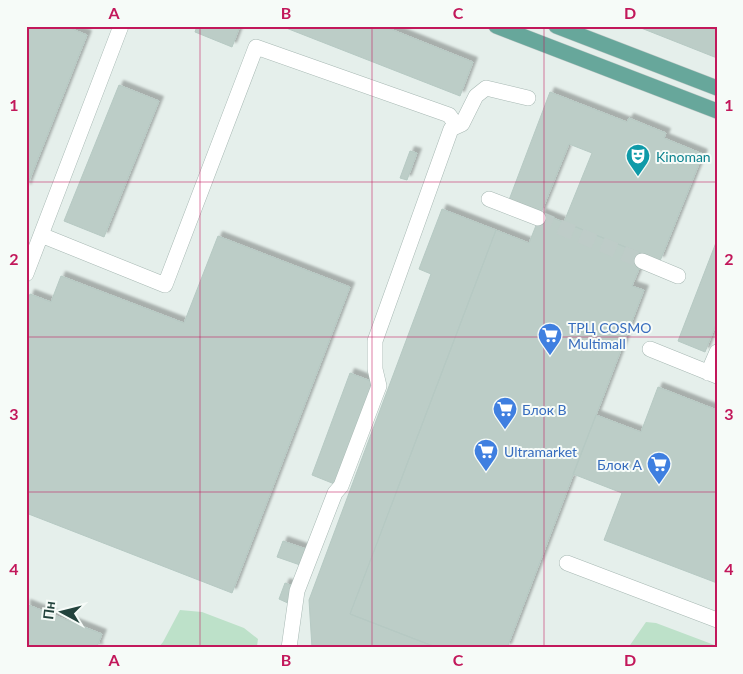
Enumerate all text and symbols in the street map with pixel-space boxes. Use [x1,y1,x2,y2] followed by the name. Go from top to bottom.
[107,3,120,22] text: A
[281,3,291,22] text: B
[453,3,464,22] text: C
[624,3,636,22] text: D
[9,95,19,114] text: 1
[724,95,734,114] text: 1
[625,143,651,177] theatre icon: Kinoman
[656,148,711,165] place label: Kinoman
[9,249,19,268] text: 2
[724,249,734,268] text: 2
[568,319,651,352] place label: ТРЦ COSMO Multimall
[537,322,563,356] supermarket icon: ТРЦ COSMO Multimall
[492,396,518,430] supermarket icon: Блок B
[522,401,567,418] place label: Блок B
[9,404,19,423] text: 3
[724,404,734,423] text: 3
[473,438,499,472] supermarket icon: Ultramarket
[504,443,577,460] place label: Ultramarket
[646,451,672,485] supermarket icon: Блок A
[597,456,643,473] place label: Блок A
[9,559,19,578] text: 4
[724,559,734,578] text: 4
[38,586,88,636] north arrow
[39,600,58,620] text: Пн
[107,650,120,669] text: A
[281,650,291,669] text: B
[453,650,464,669] text: C
[624,650,636,669] text: D

